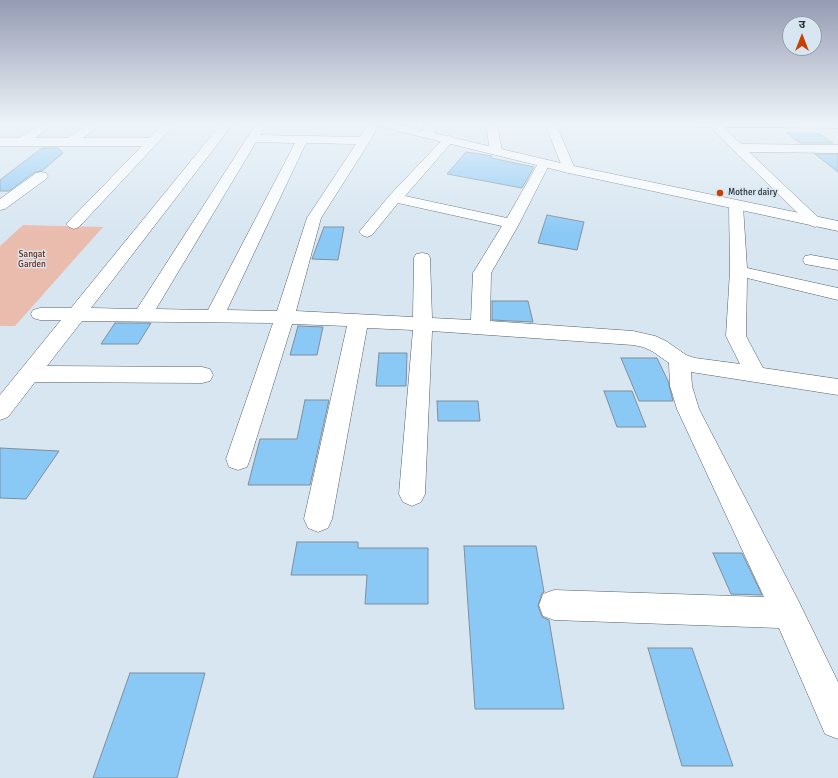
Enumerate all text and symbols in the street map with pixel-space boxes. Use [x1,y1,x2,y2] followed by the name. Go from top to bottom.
[782,16,822,56] north arrow
[799,18,805,31] text: उ
[715,188,725,198] marker: Mother dairy
[728,188,777,198] place label: Mother dairy
[18,250,46,271] park label: Sangat Garden

